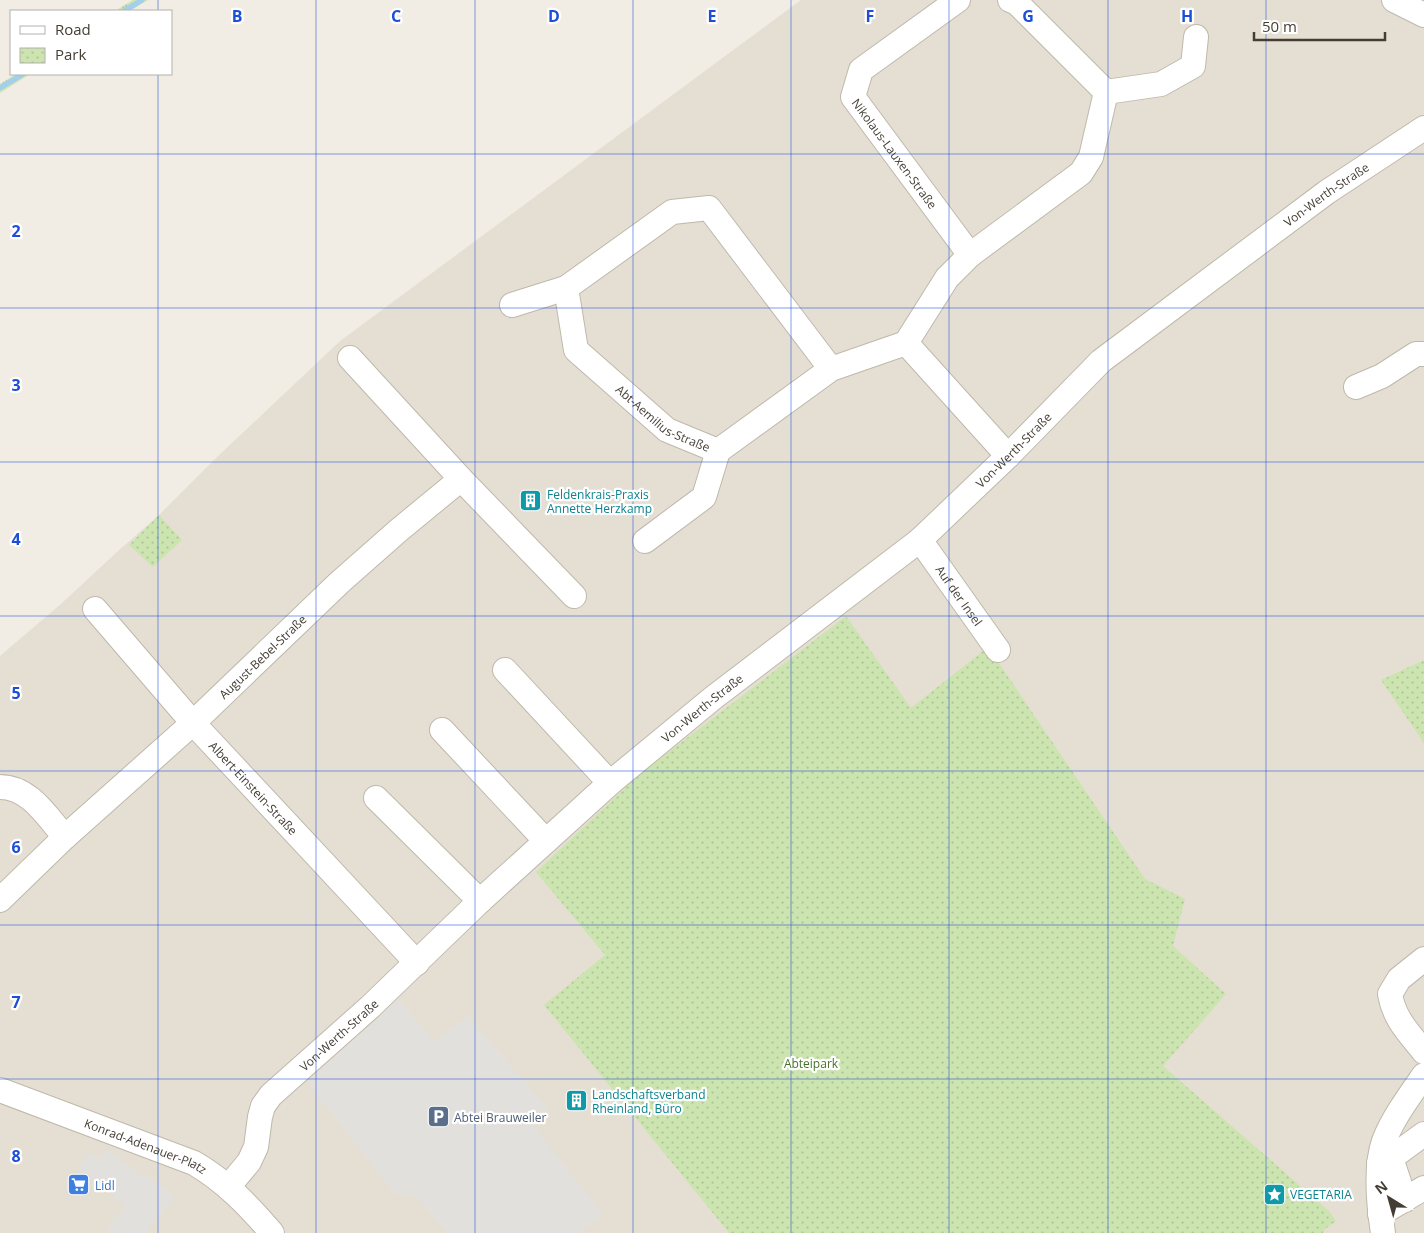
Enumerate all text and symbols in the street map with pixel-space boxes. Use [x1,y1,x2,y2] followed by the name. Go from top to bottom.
[232,5,242,27] text: B
[391,5,401,27] text: C
[548,5,560,27] text: D
[708,5,717,27] text: E
[866,5,874,27] text: F
[1022,5,1034,27] text: G
[1181,5,1193,27] text: H
[10,10,172,75] legend
[1254,10,1385,42] scale bar
[1262,16,1297,36] text: 50 m
[55,19,91,39] text: Road
[55,44,86,64] text: Park
[848,95,941,212] street label: Nikolaus-Lauxen-Straße
[1280,158,1372,230] street label: Von-Werth-Straße
[11,220,21,242] text: 2
[11,374,21,396] text: 3
[612,381,713,455] street label: Abt-Aemilius-Straße
[972,408,1055,491] street label: Von-Werth-Straße
[547,486,652,517] place label: Feldenkrais-Praxis Annette Herzkamp
[519,489,543,513] building icon: Feldenkrais-Praxis Annette Herzkamp
[11,528,21,550] text: 4
[932,562,987,629] street label: Auf der Insel
[215,610,310,702] street label: August-Bebel-Straße
[657,670,747,746] street label: Von-Werth-Straße
[11,682,21,704] text: 5
[205,737,302,839] street label: Albert-Einstein-Straße
[11,836,21,858] text: 6
[11,991,21,1013] text: 7
[295,995,382,1075] street label: Von-Werth-Straße
[784,1055,839,1072] park label: Abteipark
[592,1086,706,1117] place label: Landschaftsverband Rheinland, Büro
[564,1089,588,1113] building icon: Landschaftsverband Rheinland, Büro
[426,1105,450,1129] parking icon: Abtei Brauweiler
[454,1109,547,1126] place label: Abtei Brauweiler
[82,1114,211,1178] street label: Konrad-Adenauer-Platz
[11,1145,21,1167] text: 8
[67,1173,91,1197] supermarket icon: Lidl
[1364,1173,1414,1223] north arrow
[1371,1176,1391,1198] text: N
[95,1177,115,1194] place label: Lidl
[1262,1182,1286,1206] place icon: VEGETARIA
[1290,1186,1352,1203] place label: VEGETARIA

